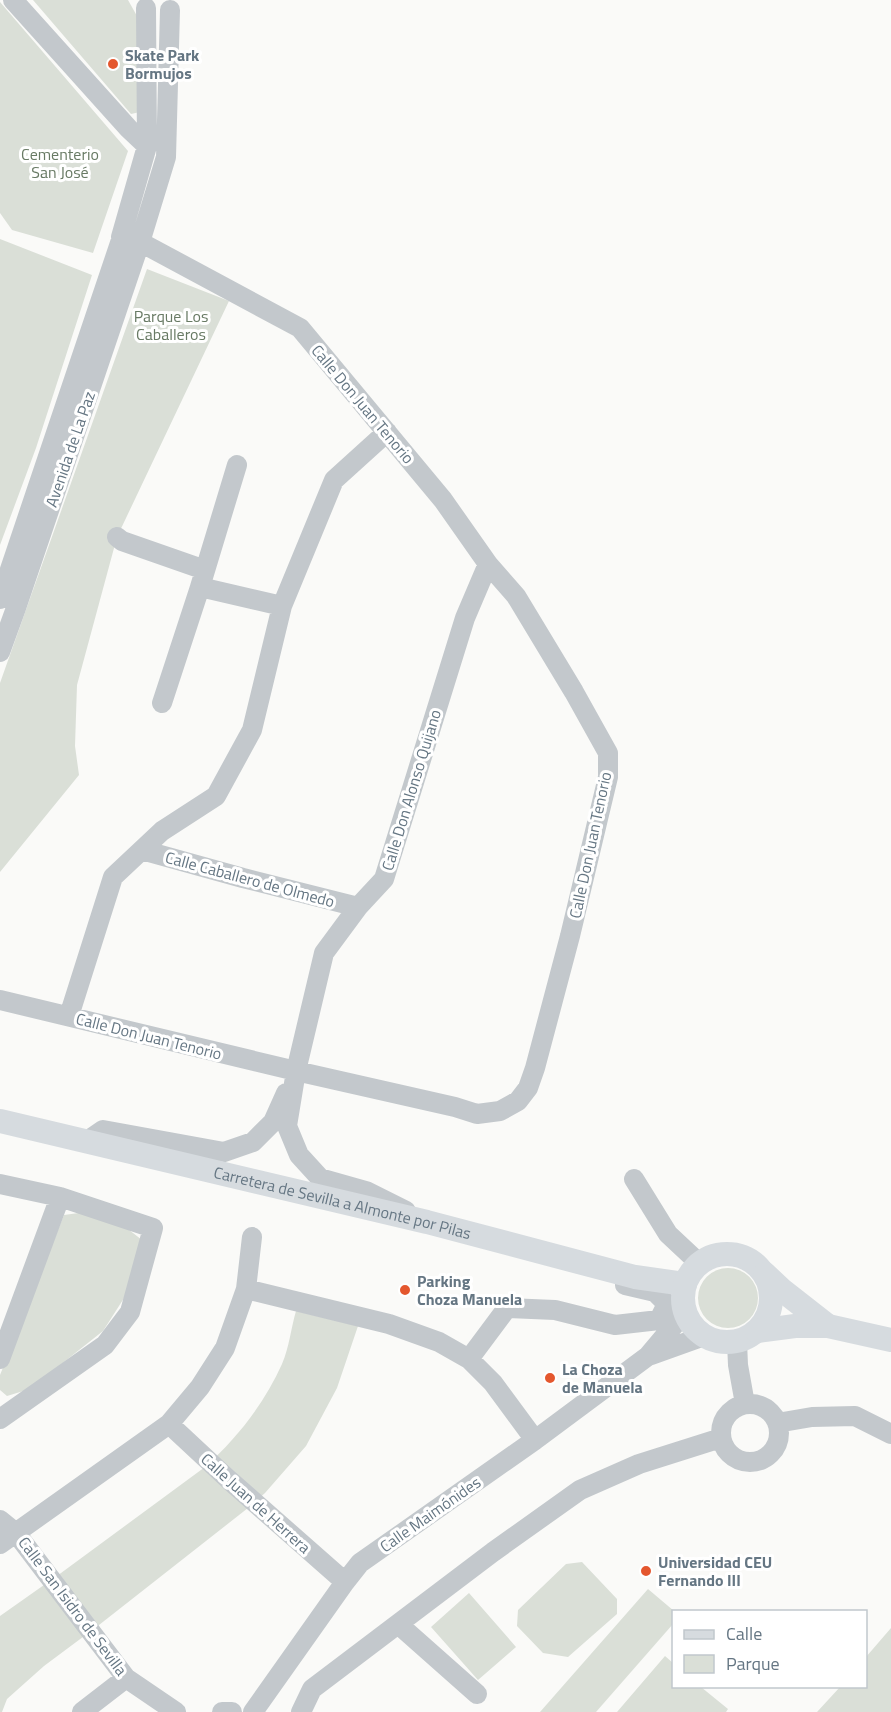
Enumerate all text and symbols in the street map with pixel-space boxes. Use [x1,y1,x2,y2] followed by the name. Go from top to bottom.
[125,43,200,85] place label: Skate Park Bormujos
[106,57,120,71] marker: Skate Park Bormujos
[21,142,99,184] park label: Cementerio San José
[134,304,208,346] park label: Parque Los Caballeros
[306,339,420,469] street label: Calle Don Juan Tenorio
[39,388,101,510] street label: Avenida de La Paz
[375,706,447,874] street label: Calle Don Alonso Quijano
[563,769,617,921] street label: Calle Don Juan Tenorio
[163,845,337,913] street label: Calle Caballero de Olmedo
[74,1006,224,1066] street label: Calle Don Juan Tenorio
[211,1160,474,1245] street label: Carretera de Sevilla a Almonte por Pilas
[417,1269,522,1311] place label: Parking Choza Manuela
[398,1283,412,1297] marker: Parking Choza Manuela
[562,1357,643,1399] place label: La Choza de Manuela
[543,1371,557,1385] marker: La Choza de Manuela
[196,1447,316,1559] street label: Calle Juan de Herrera
[375,1470,485,1558] street label: Calle Maimónides
[13,1531,133,1681] street label: Calle San Isidro de Sevilla
[658,1550,772,1592] place label: Universidad CEU Fernando III
[639,1564,653,1578] marker: Universidad CEU Fernando III
[672,1610,867,1688] legend
[726,1620,762,1647] text: Calle
[726,1650,780,1677] text: Parque

